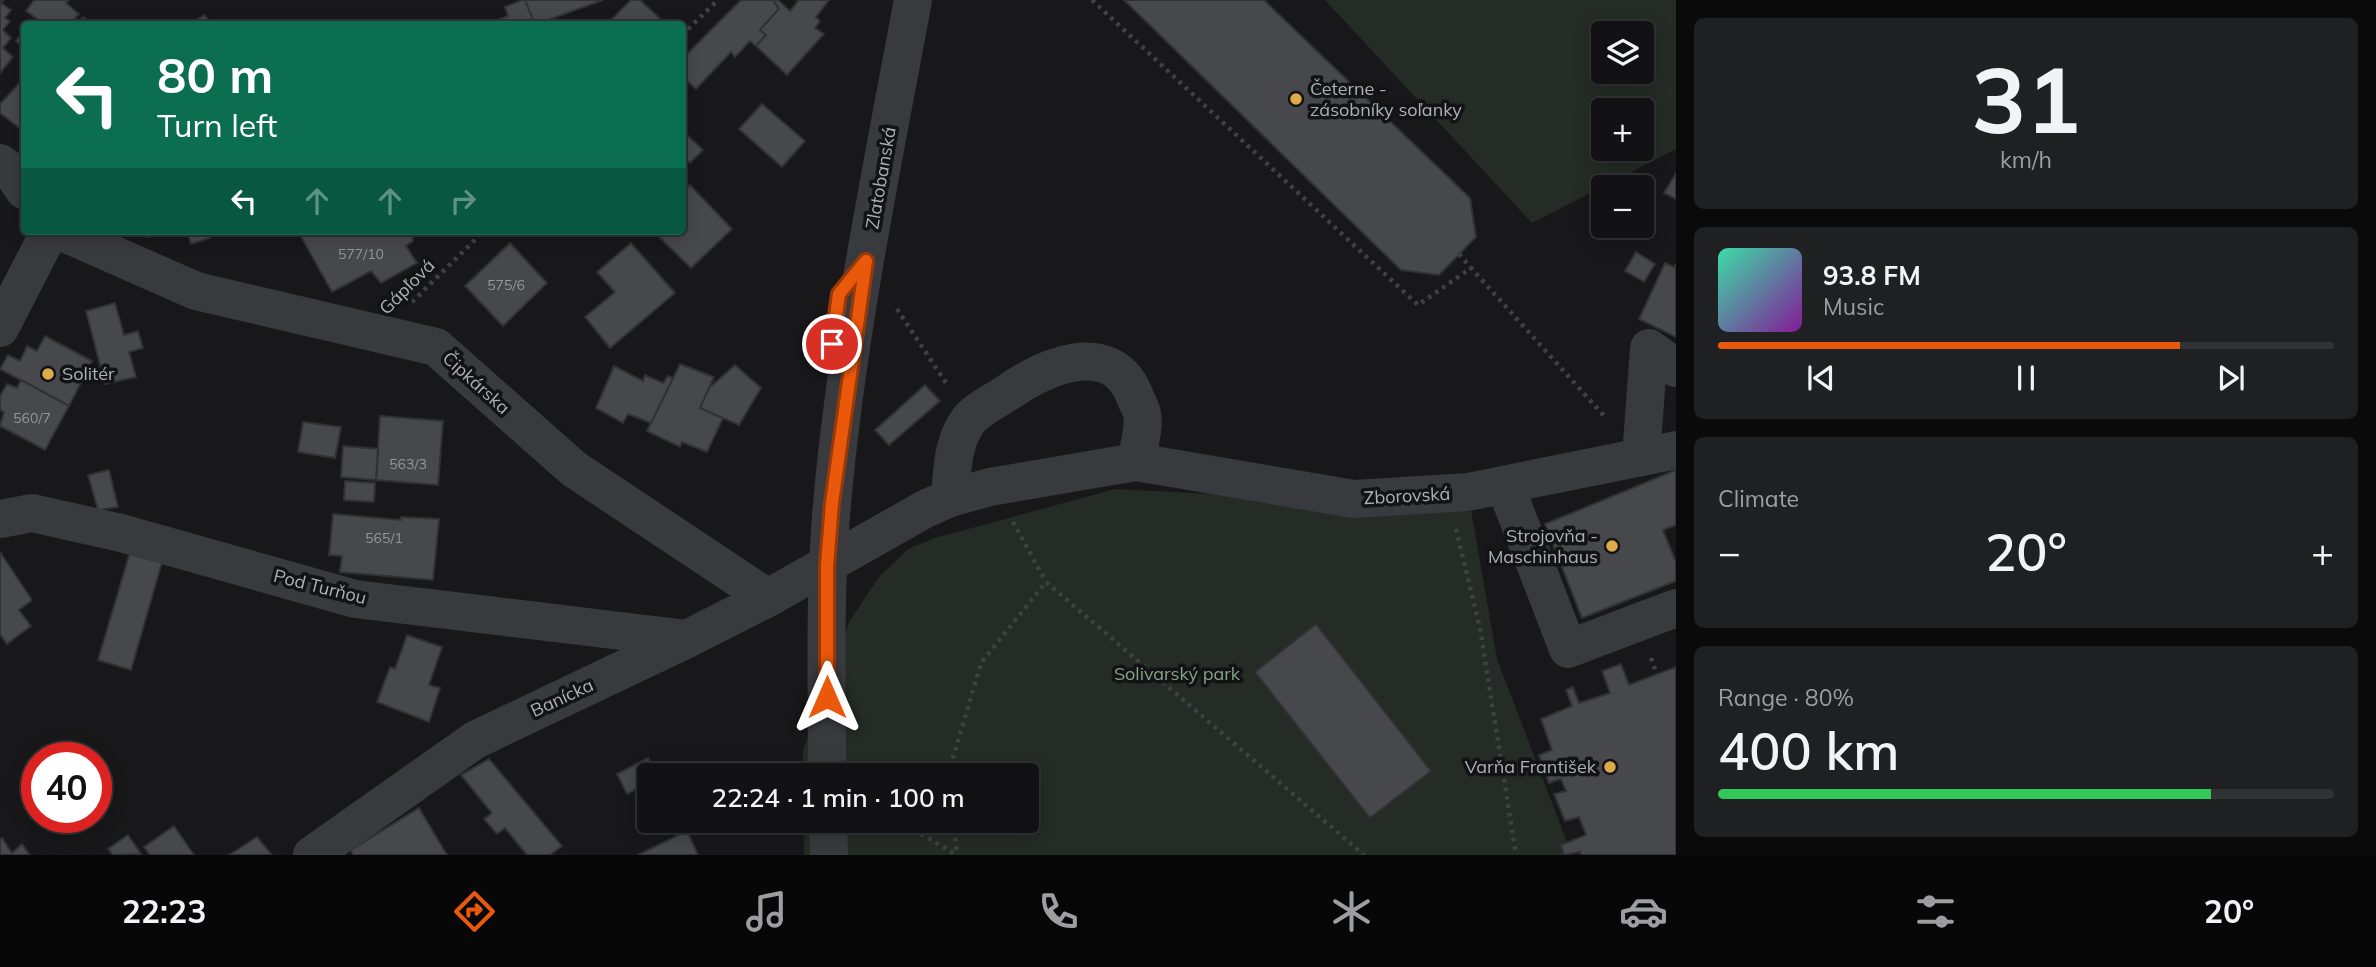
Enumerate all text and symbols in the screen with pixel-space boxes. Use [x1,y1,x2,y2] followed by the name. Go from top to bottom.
[1591,21,1654,238] map controls
[1591,21,1654,84] button: layers
[1971,42,2081,156] text: 31
[157,44,273,105] text: 80 m
[42,49,133,140] icon: left
[1310,77,1462,121] place label: Četerne - zásobníky soľanky
[1288,91,1304,107] marker: Četerne - zásobníky soľanky
[1591,98,1654,161] button: +
[157,105,277,145] text: Turn left
[860,125,901,231] street label: Zlatobanská
[2000,145,2052,174] text: km/h
[1591,175,1654,238] button: −
[225,182,263,220] icon: left
[298,182,336,220] icon: ahead
[371,182,409,220] icon: ahead
[444,182,482,220] icon: right
[338,245,384,263] house number: 577/10
[374,254,439,319] street label: Gápľová
[1823,259,1921,292] text: 93.8 FM
[487,276,525,294] house number: 575/6
[1823,292,1884,321] text: Music
[802,314,862,374] pin
[813,325,851,363] icon: arrive
[438,346,515,419] street label: Čipkárska
[1802,359,1840,397] icon: previous
[2007,359,2045,397] icon: pause
[2212,359,2250,397] icon: next
[62,362,115,385] place label: Solitér
[40,366,56,382] marker: Solitér
[13,409,51,427] house number: 560/7
[389,455,427,473] house number: 563/3
[1363,482,1451,509] street label: Zborovská
[1718,484,1799,513] text: Climate
[1985,519,2067,584] text: 20°
[1488,524,1598,568] place label: Strojovňa - Maschinhaus
[1718,528,1741,576] text: −
[2311,528,2334,576] text: +
[365,529,403,547] house number: 565/1
[1604,538,1620,554] marker: Strojovňa - Maschinhaus
[271,564,369,609] street label: Pod Turňou
[790,660,864,734] position arrow
[1114,662,1241,685] park label: Solivarský park
[527,673,597,722] street label: Banícka
[1718,683,1854,712] text: Range · 80%
[1718,718,1899,783] text: 400 km
[21,742,112,833] speed limit sign: 40
[1465,755,1597,778] place label: Varňa František
[1602,759,1618,775] marker: Varňa František
[711,781,965,814] text: 22:24 · 1 min · 100 m
[450,887,499,936] icon: directions
[742,887,791,936] icon: music
[1034,887,1083,936] icon: phone
[1327,887,1376,936] icon: climate
[1619,887,1668,936] icon: car
[1911,887,1960,936] icon: filters
[122,891,206,931] text: 22:23
[2204,891,2254,931] text: 20°

